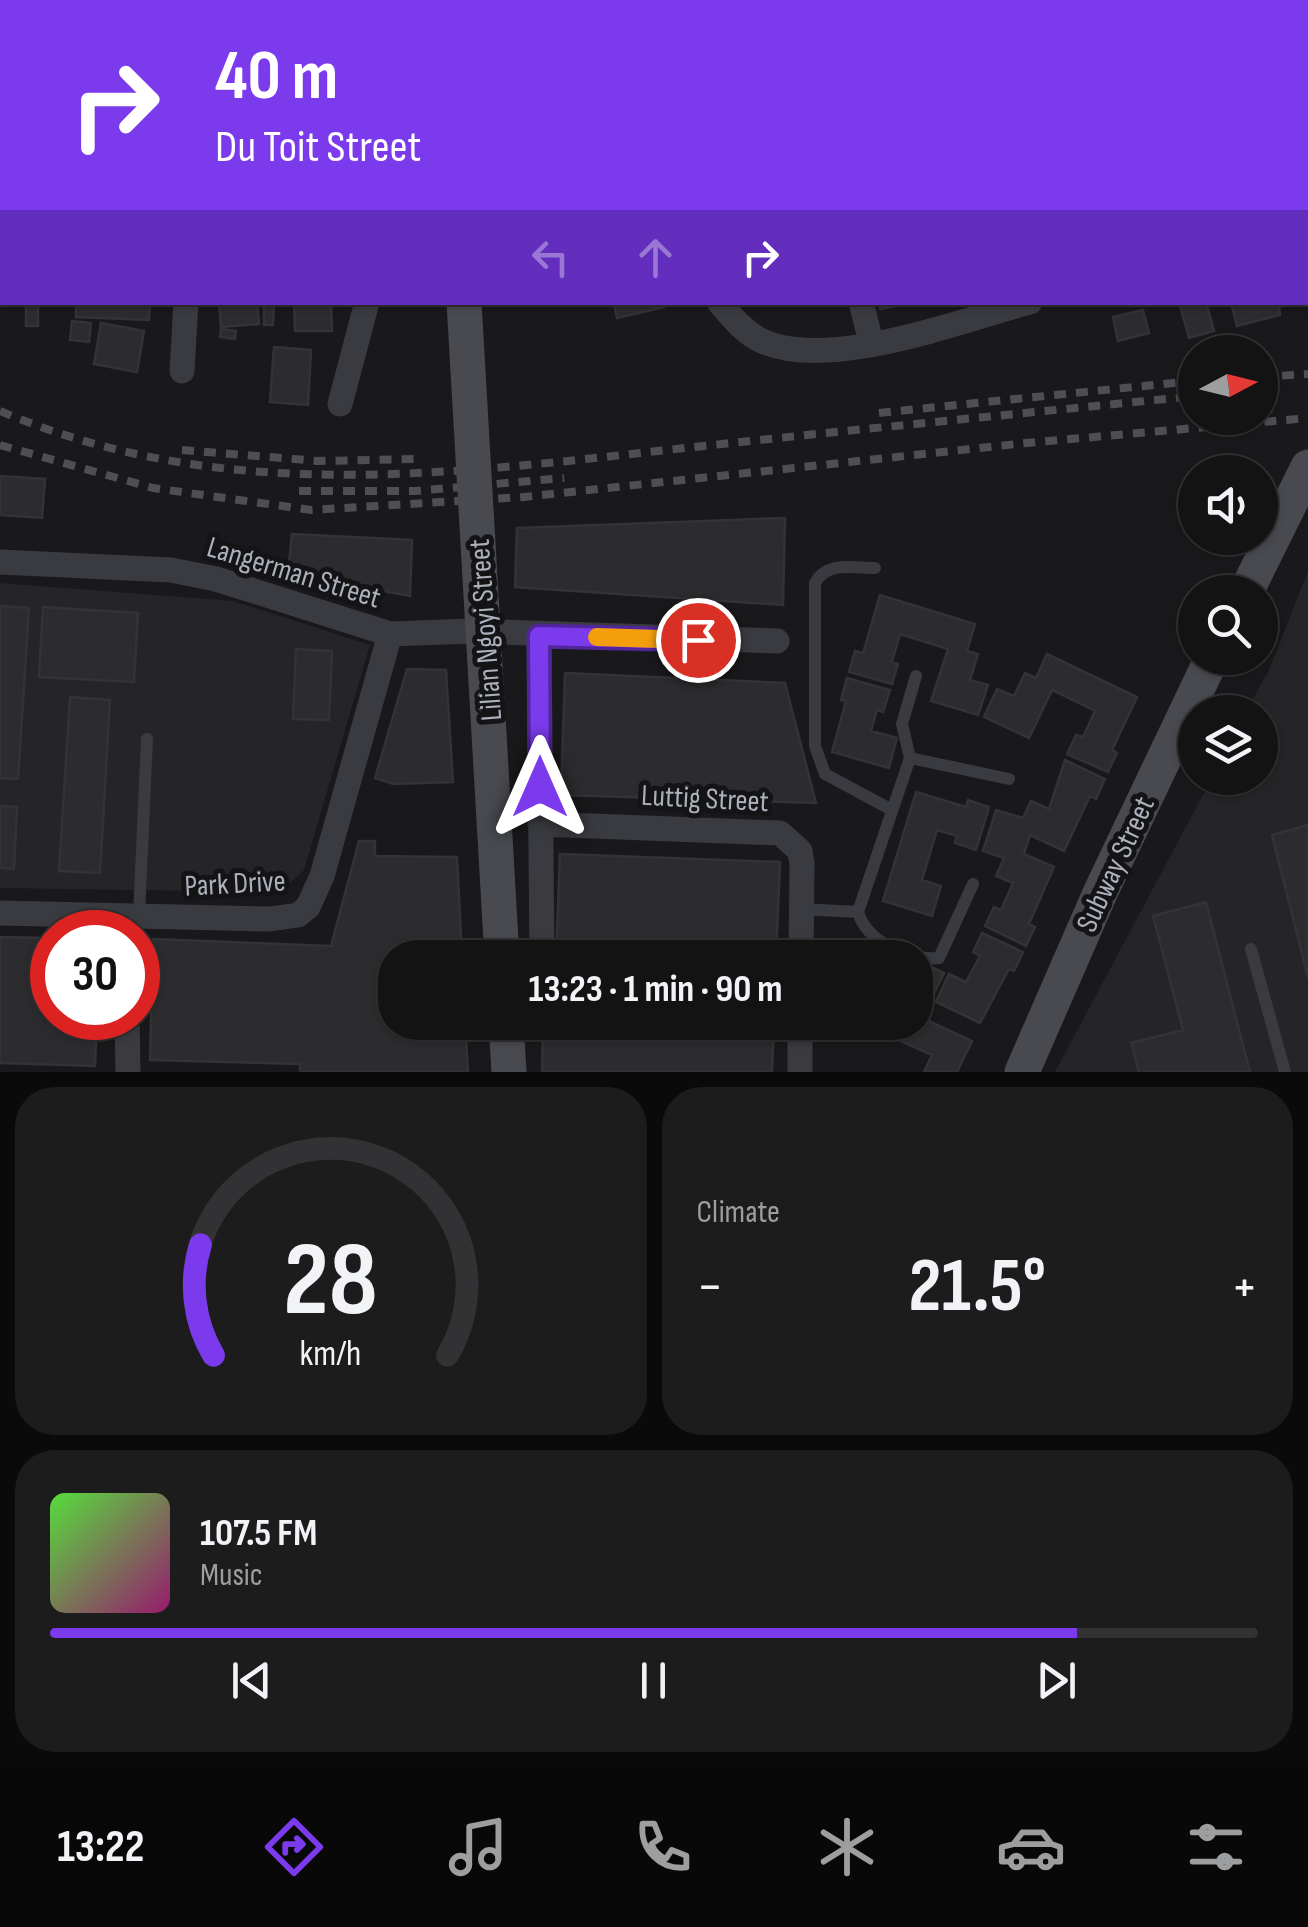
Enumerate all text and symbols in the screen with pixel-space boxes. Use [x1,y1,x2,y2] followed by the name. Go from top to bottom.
[215,35,338,119] text: 40 m
[50,40,180,170] icon: right
[215,120,421,175] text: Du Toit Street
[523,230,578,285] icon: left
[628,230,683,285] icon: ahead
[733,230,788,285] icon: right
[1178,335,1278,435] north arrow
[1178,335,1278,795] map controls
[1178,455,1278,555] button: sound
[203,529,385,616] street label: Langerman Street
[462,538,510,722] street label: Lilian Ngoyi Street
[1178,575,1278,675] button: search
[656,598,741,683] pin
[671,613,726,668] icon: arrive
[1178,695,1278,795] button: layers
[488,735,592,839] position arrow
[640,778,770,820] street label: Luttig Street
[1069,791,1163,938] street label: Subway Street
[184,863,286,905] street label: Park Drive
[30,910,160,1040] speed limit sign: 30
[529,967,782,1012] text: 13:23 · 1 min · 90 m
[697,1193,780,1232] text: Climate
[283,1219,378,1344] text: 28
[908,1242,1046,1333] text: 21.5°
[697,1254,723,1321] text: −
[1231,1254,1258,1321] text: +
[300,1333,362,1376] text: km/h
[200,1511,317,1556] text: 107.5 FM
[200,1556,263,1595] text: Music
[224,1653,279,1708] icon: previous
[626,1653,681,1708] icon: pause
[1029,1653,1084,1708] icon: next
[259,1812,329,1882] icon: directions
[443,1812,513,1882] icon: music
[628,1812,698,1882] icon: phone
[812,1812,882,1882] icon: climate
[996,1812,1066,1882] icon: car
[1181,1812,1251,1882] icon: filters
[57,1820,144,1875] text: 13:22

